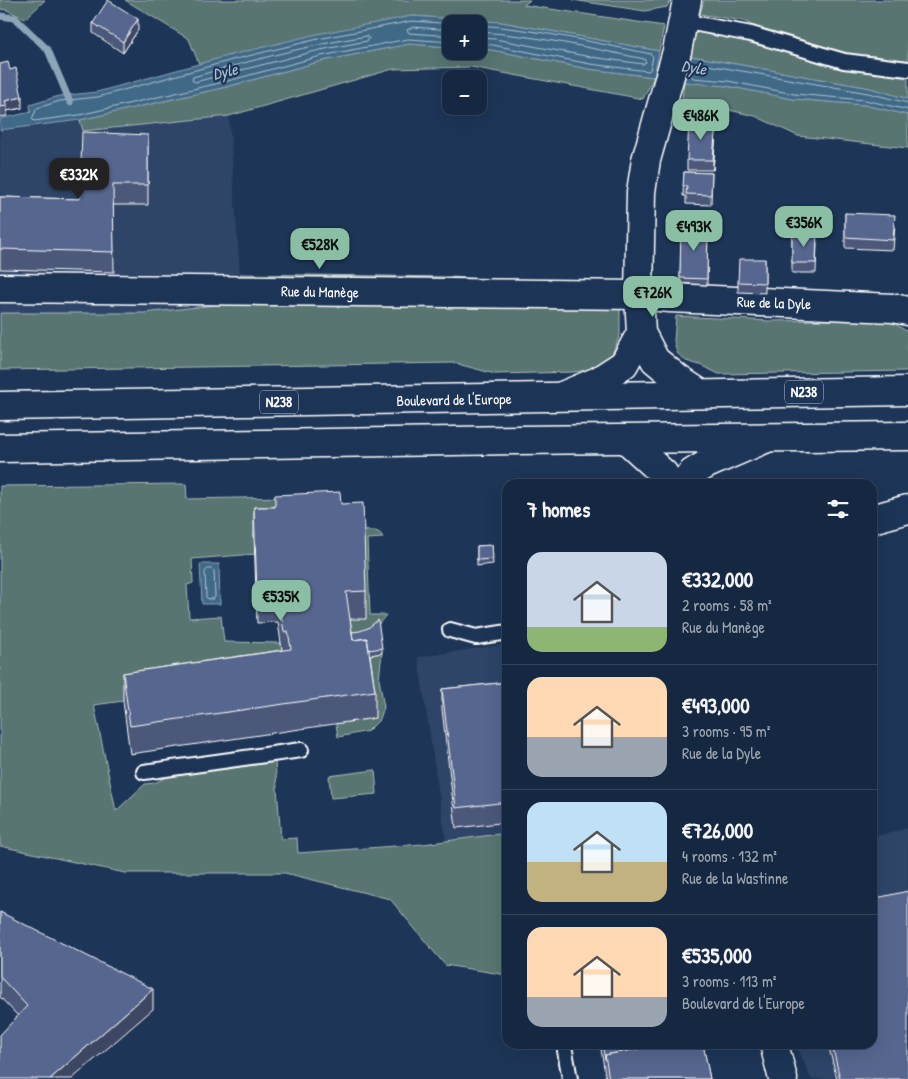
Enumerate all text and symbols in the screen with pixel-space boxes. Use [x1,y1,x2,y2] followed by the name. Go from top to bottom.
[442,15,487,115] map controls
[442,15,487,60] button: +
[680,54,709,80] water label: Dyle
[210,57,240,85] water label: Dyle
[442,70,487,115] button: −
[666,98,736,141] pin: €486K
[683,104,719,126] text: €486K
[44,158,114,200] pin: €332K
[60,163,98,185] text: €332K
[769,206,839,248] pin: €356K
[659,210,729,252] pin: €493K
[786,211,822,233] text: €356K
[676,215,712,237] text: €493K
[285,228,355,270] pin: €528K
[301,233,339,255] text: €528K
[618,276,688,318] pin: €726K
[281,280,359,303] street label: Rue du Manège
[634,281,672,303] text: €726K
[737,291,812,314] street label: Rue de la Dyle
[785,381,823,404] road number: N238
[396,388,512,411] street label: Boulevard de l'Europe
[260,391,298,414] road number: N238
[527,495,590,524] text: 7 homes
[824,495,852,523] icon: filters
[682,565,753,594] text: €332,000
[567,572,627,632] icon: home
[246,580,316,622] pin: €535K
[263,585,299,607] text: €535K
[682,594,772,616] text: 2 rooms · 58 m²
[682,616,765,638] text: Rue du Manège
[682,691,750,720] text: €493,000
[567,697,627,757] icon: home
[682,720,770,742] text: 3 rooms · 95 m²
[682,742,761,764] text: Rue de la Dyle
[682,816,753,845] text: €726,000
[567,822,627,882] icon: home
[682,845,777,867] text: 4 rooms · 132 m²
[682,867,788,889] text: Rue de la Wastinne
[682,941,752,970] text: €535,000
[567,947,627,1007] icon: home
[682,970,777,992] text: 3 rooms · 113 m²
[682,992,805,1014] text: Boulevard de l'Europe

